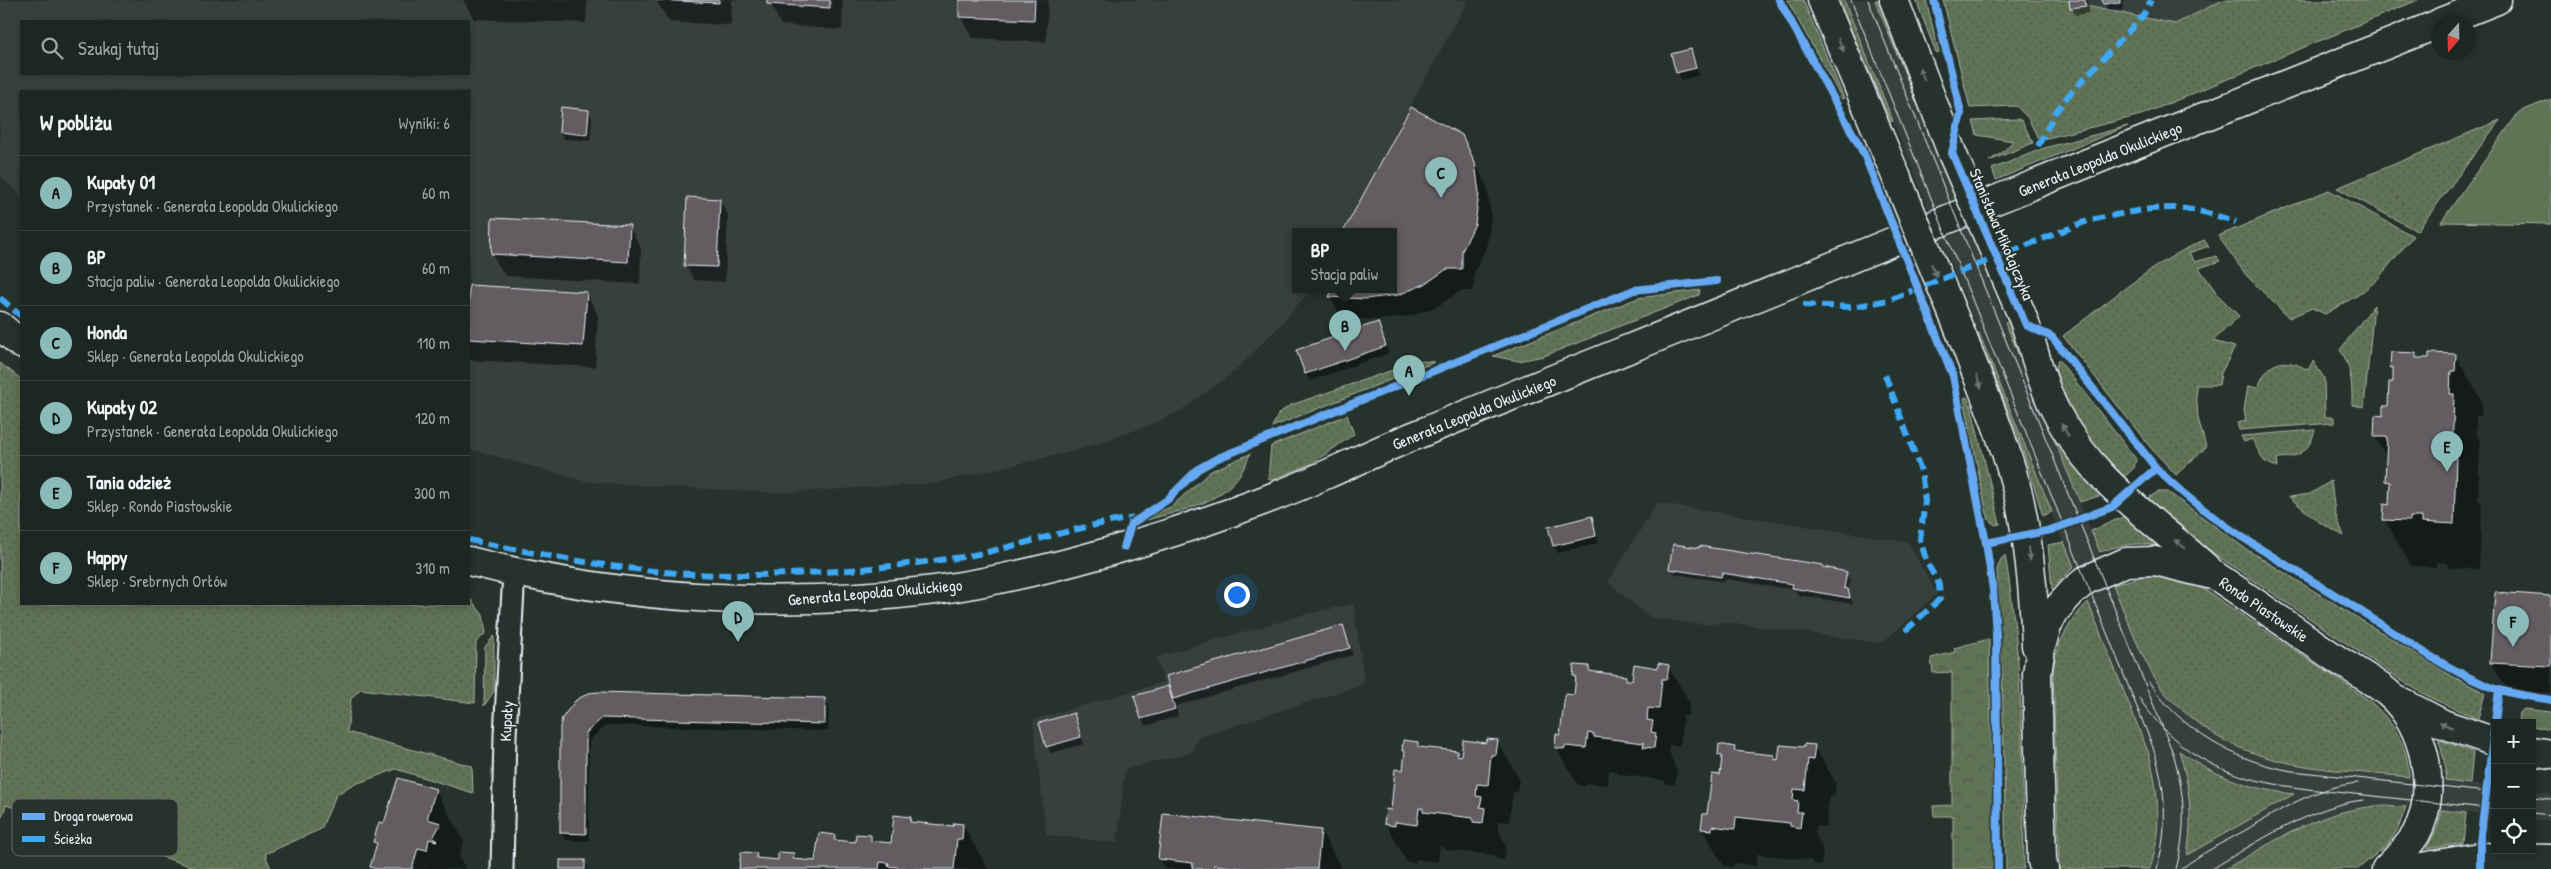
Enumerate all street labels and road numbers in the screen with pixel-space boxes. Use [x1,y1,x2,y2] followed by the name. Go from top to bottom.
[2015,116,2186,202] street label: Generała Leopolda Okulickiego
[1964,165,2040,303] street label: Stanisława Mikołajczyka
[1389,369,1560,455] street label: Generała Leopolda Okulickiego
[2215,571,2313,647] street label: Rondo Piastowskie
[787,573,964,611] street label: Generała Leopolda Okulickiego
[494,700,518,742] street label: Kupały

